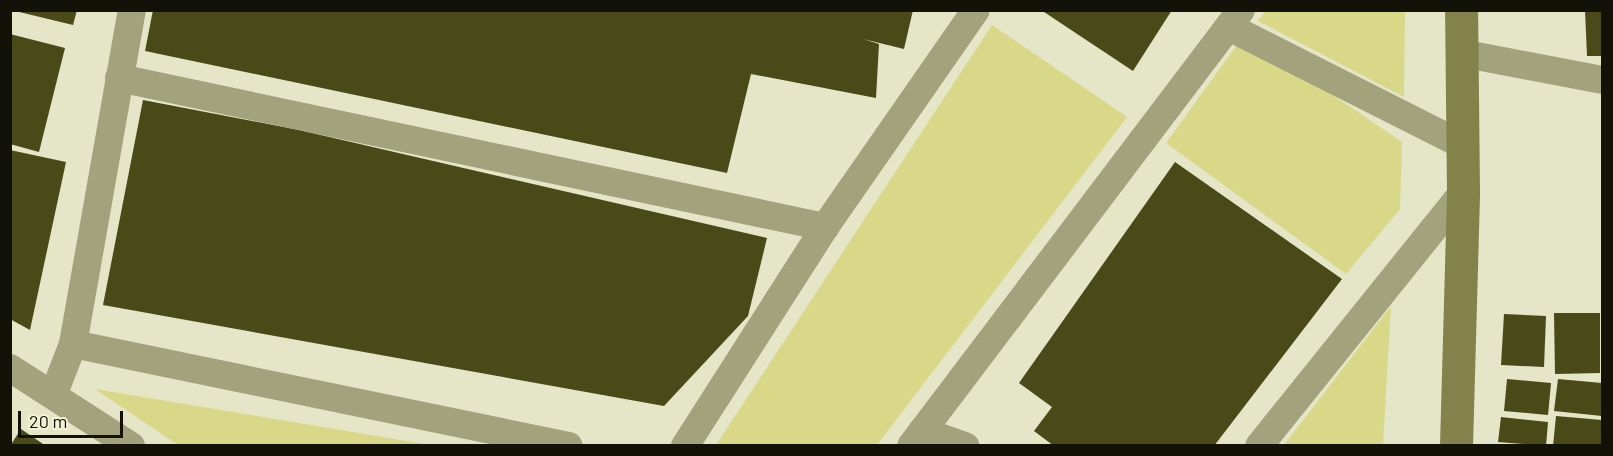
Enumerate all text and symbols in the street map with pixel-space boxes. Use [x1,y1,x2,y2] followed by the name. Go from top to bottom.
[21,399,126,437] scale bar
[29,410,67,432] text: 20 m

